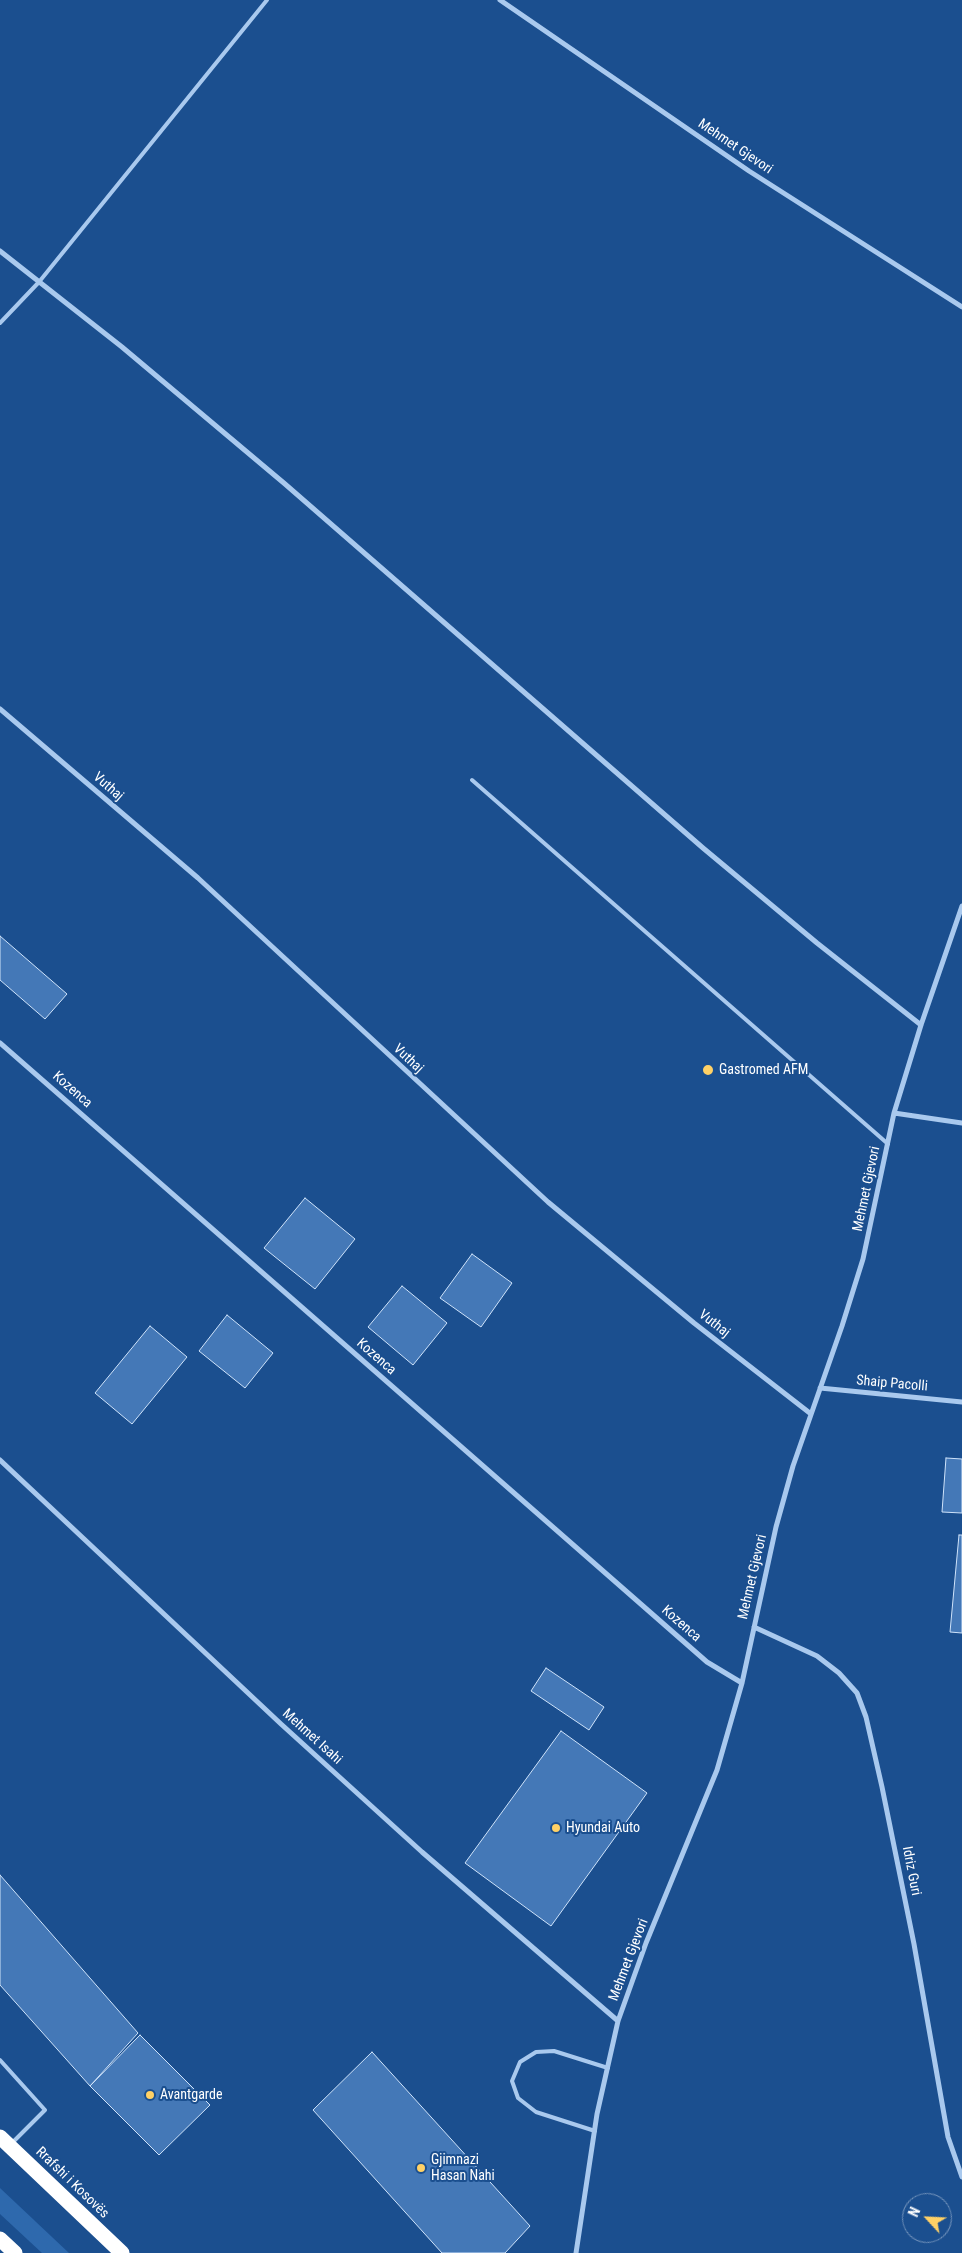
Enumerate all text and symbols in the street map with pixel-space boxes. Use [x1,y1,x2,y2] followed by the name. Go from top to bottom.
[694,116,776,178] street label: Mehmet Gjevori
[89,769,127,805] street label: Vuthaj
[389,1041,427,1077] street label: Vuthaj
[719,1062,808,1078] place label: Gastromed AFM
[701,1063,715,1077] marker: Gastromed AFM
[49,1068,95,1112] street label: Kozenca
[850,1145,884,1233] street label: Mehmet Gjevori
[695,1307,733,1341] street label: Vuthaj
[353,1335,399,1379] street label: Kozenca
[856,1373,928,1395] street label: Shaip Pacolli
[735,1533,771,1621] street label: Mehmet Gjevori
[658,1602,704,1646] street label: Kozenca
[279,1706,345,1768] street label: Mehmet Isahi
[566,1820,640,1836] place label: Hyundai Auto
[550,1822,562,1834] marker: Hyundai Auto
[898,1845,924,1897] street label: Idriz Guri
[606,1917,652,2003] street label: Mehmet Gjevori
[160,2087,223,2103] place label: Avantgarde
[144,2089,156,2101] marker: Avantgarde
[32,2144,112,2222] street label: Rrafshi i Kosovës
[431,2152,495,2184] place label: Gjimnazi Hasan Nahi
[415,2162,427,2174] marker: Gjimnazi Hasan Nahi
[902,2193,952,2243] north arrow
[905,2205,923,2219] text: N

